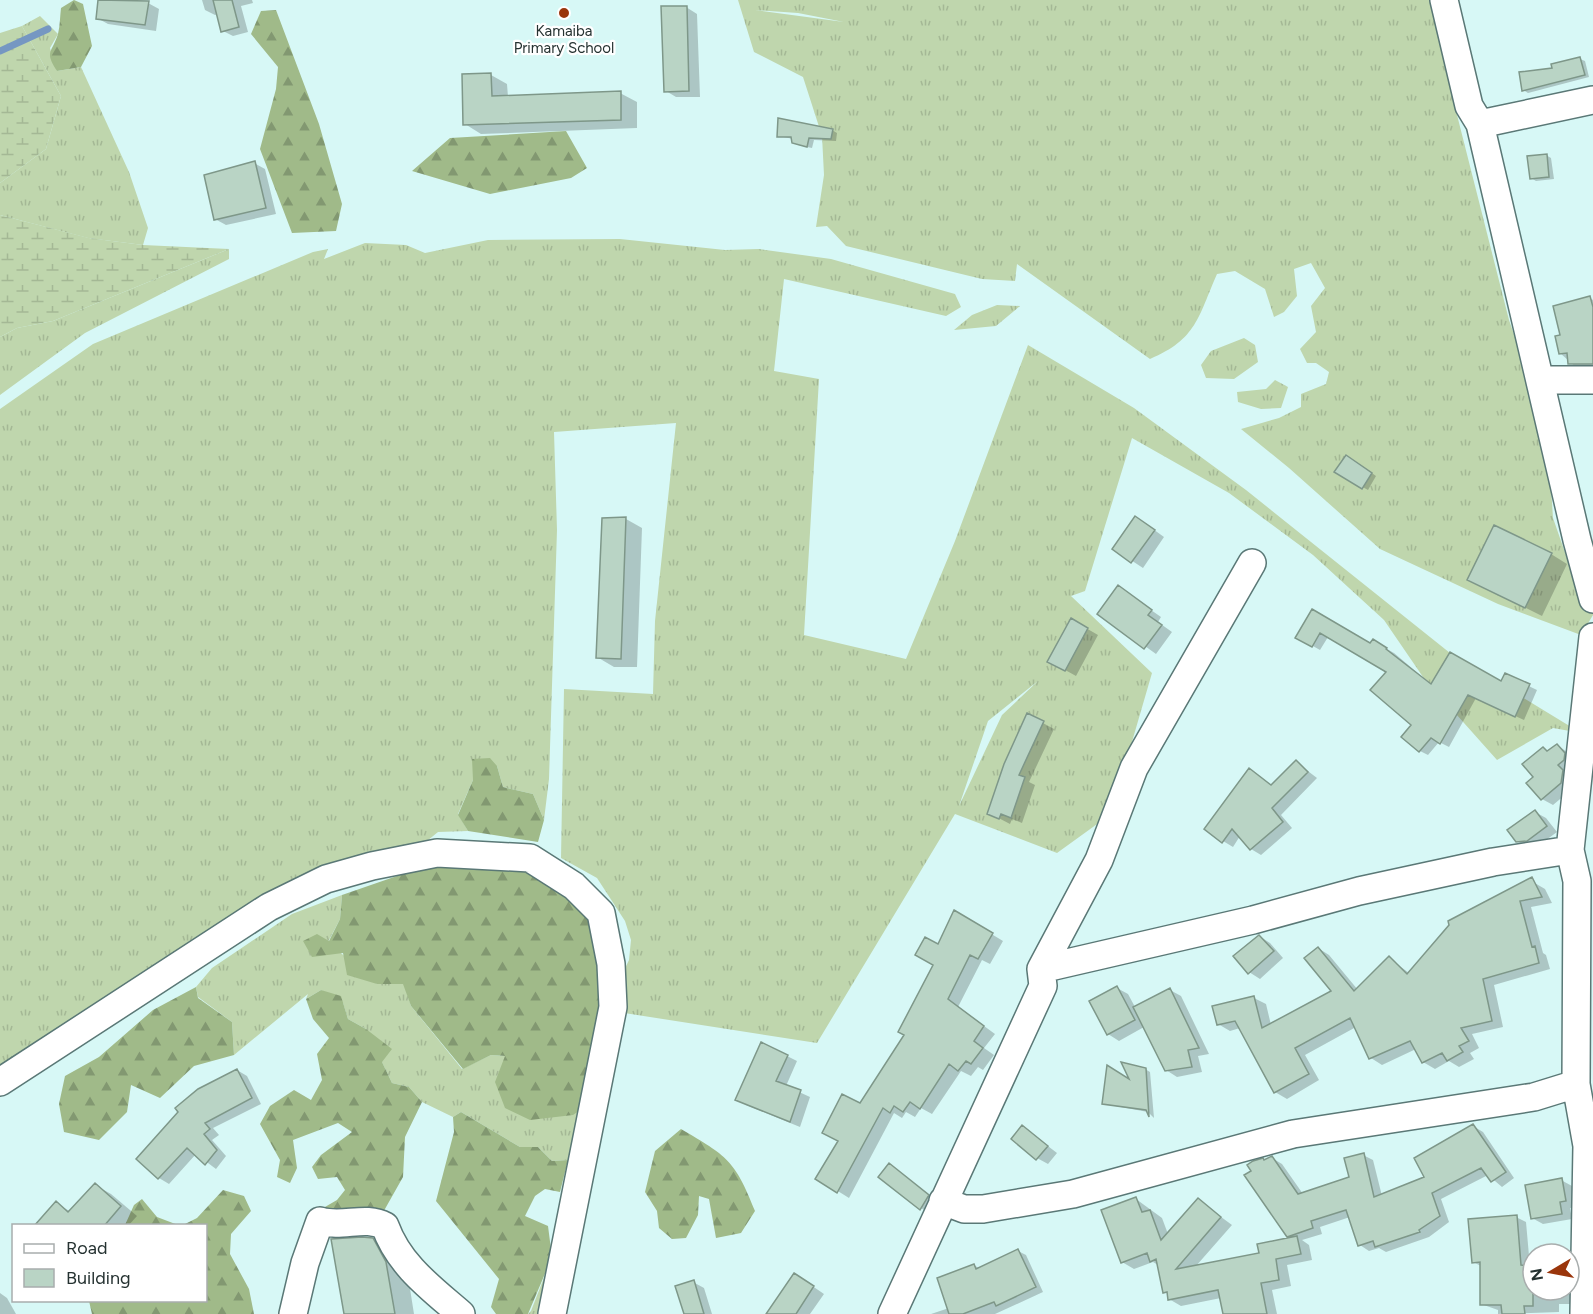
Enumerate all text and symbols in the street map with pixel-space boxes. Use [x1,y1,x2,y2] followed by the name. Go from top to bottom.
[557,6,571,20] marker: Kamaiba Primary School
[514,22,614,57] place label: Kamaiba Primary School
[12,1224,207,1302] legend
[66,1237,107,1259] text: Road
[1521,1242,1581,1302] north arrow
[66,1267,131,1289] text: Building
[1526,1267,1547,1282] text: N

